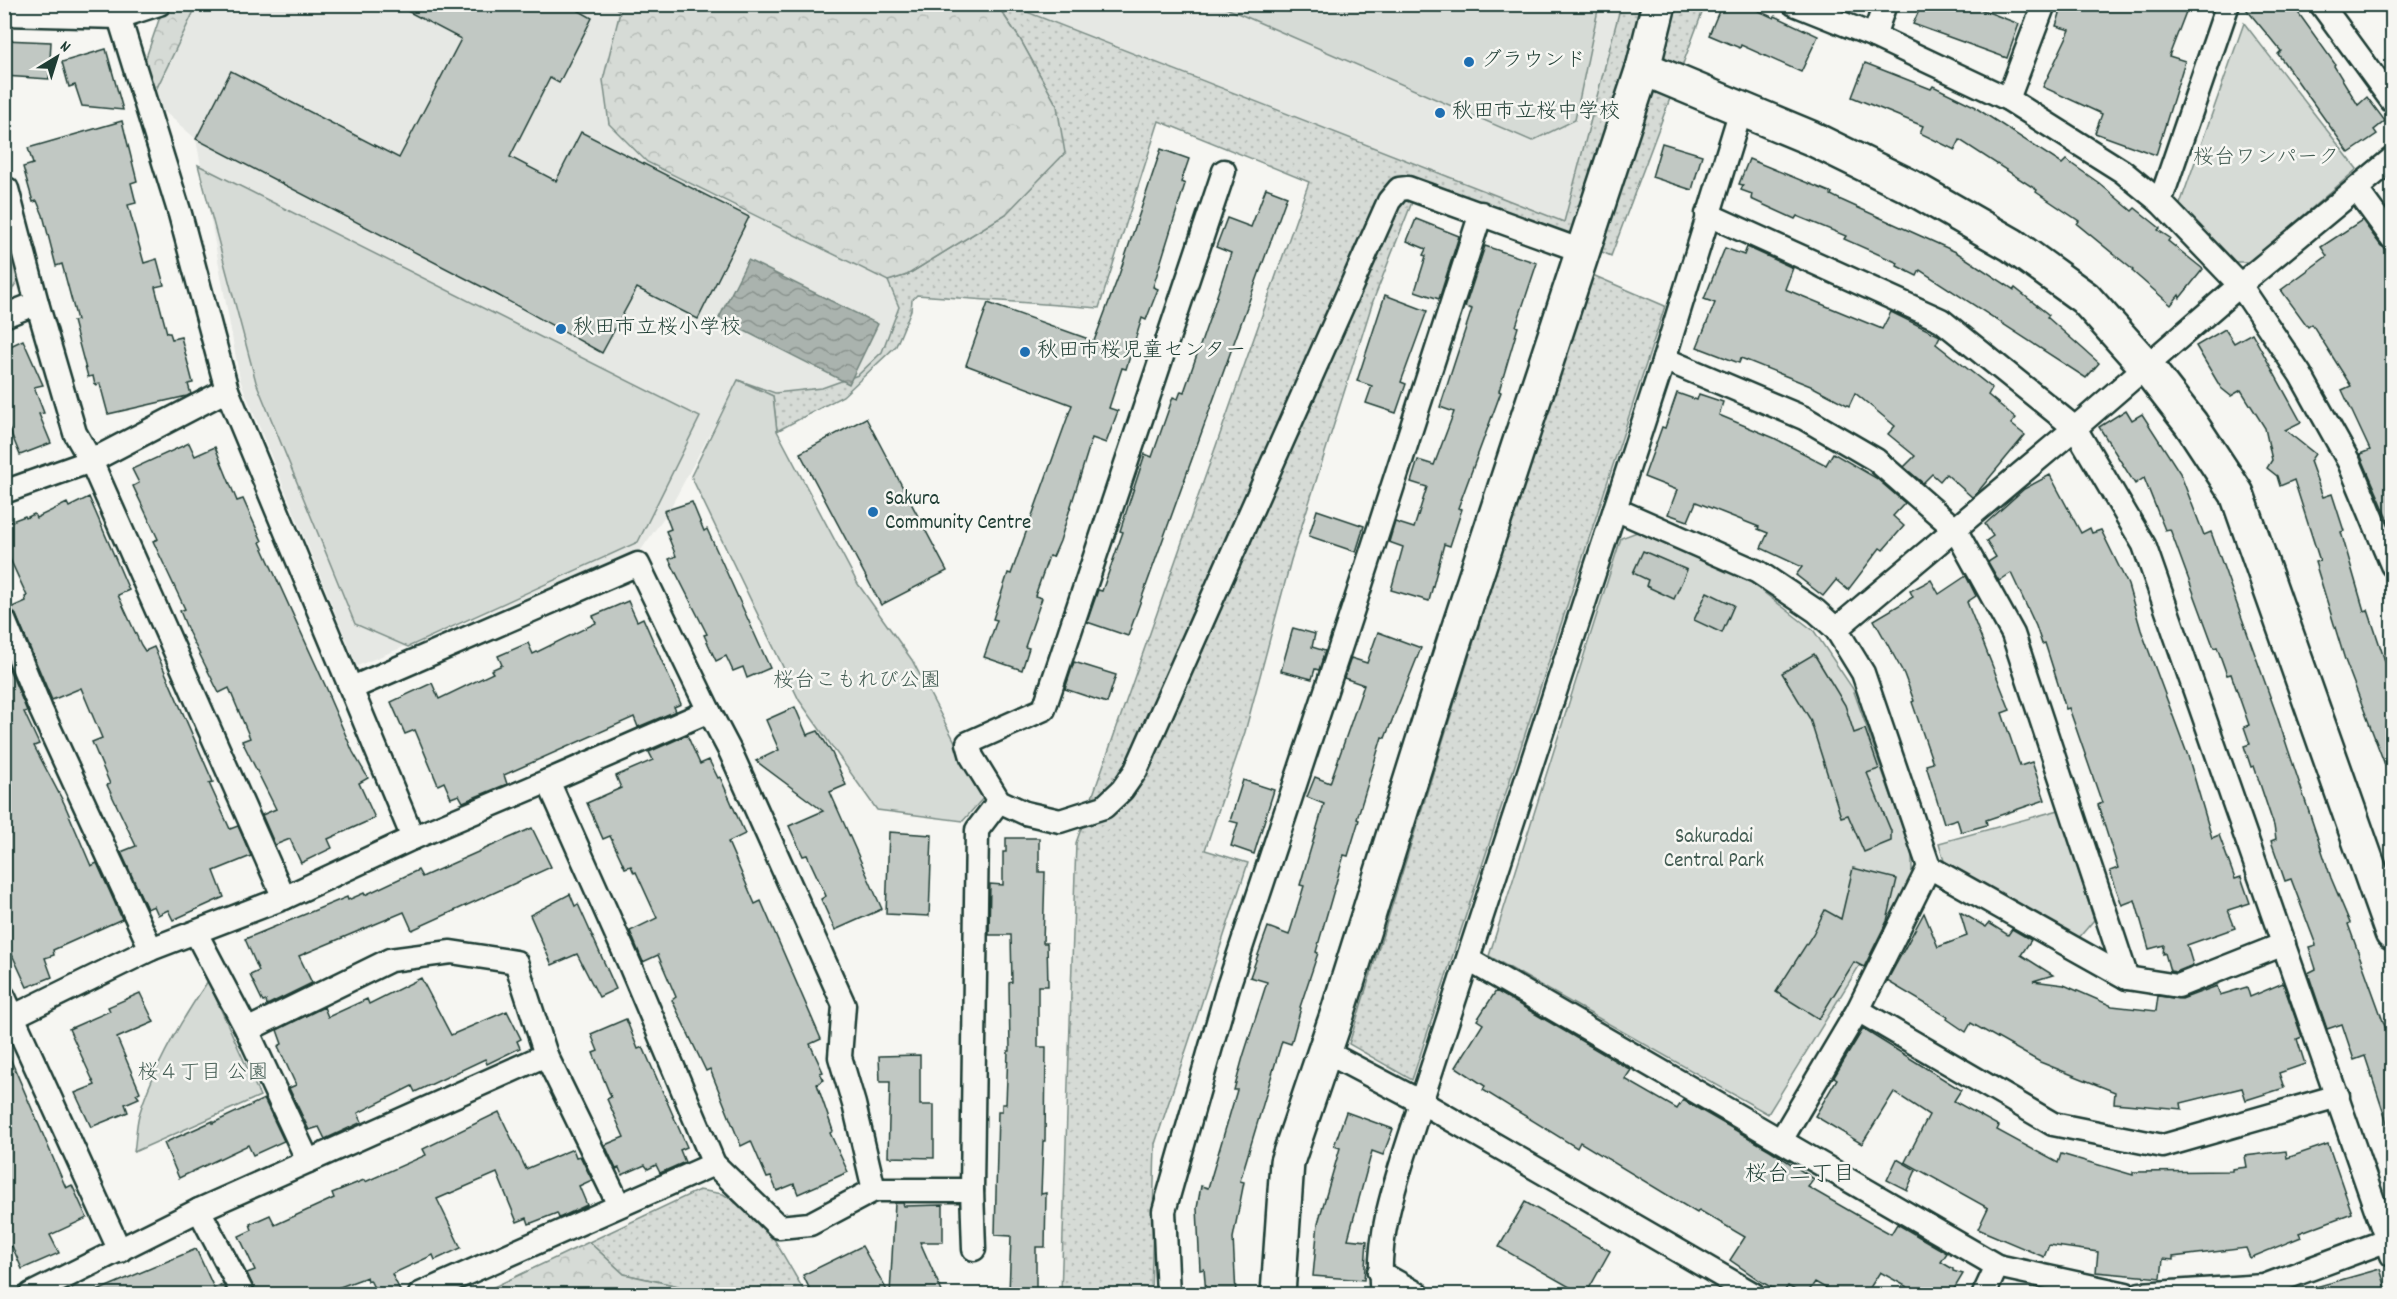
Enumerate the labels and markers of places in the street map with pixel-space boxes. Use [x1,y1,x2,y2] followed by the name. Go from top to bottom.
[1481,47,1586,77] place label: グラウンド
[1462,55,1476,69] marker: グラウンド
[1452,98,1620,128] place label: 秋田市立桜中学校
[1433,106,1447,120] marker: 秋田市立桜中学校
[573,314,741,344] place label: 秋田市立桜小学校
[554,322,568,336] marker: 秋田市立桜小学校
[1037,337,1246,367] place label: 秋田市桜児童センター
[1018,345,1032,359] marker: 秋田市桜児童センター
[885,485,1031,539] place label: Sakura Community Centre
[866,505,880,519] marker: Sakura Community Centre

